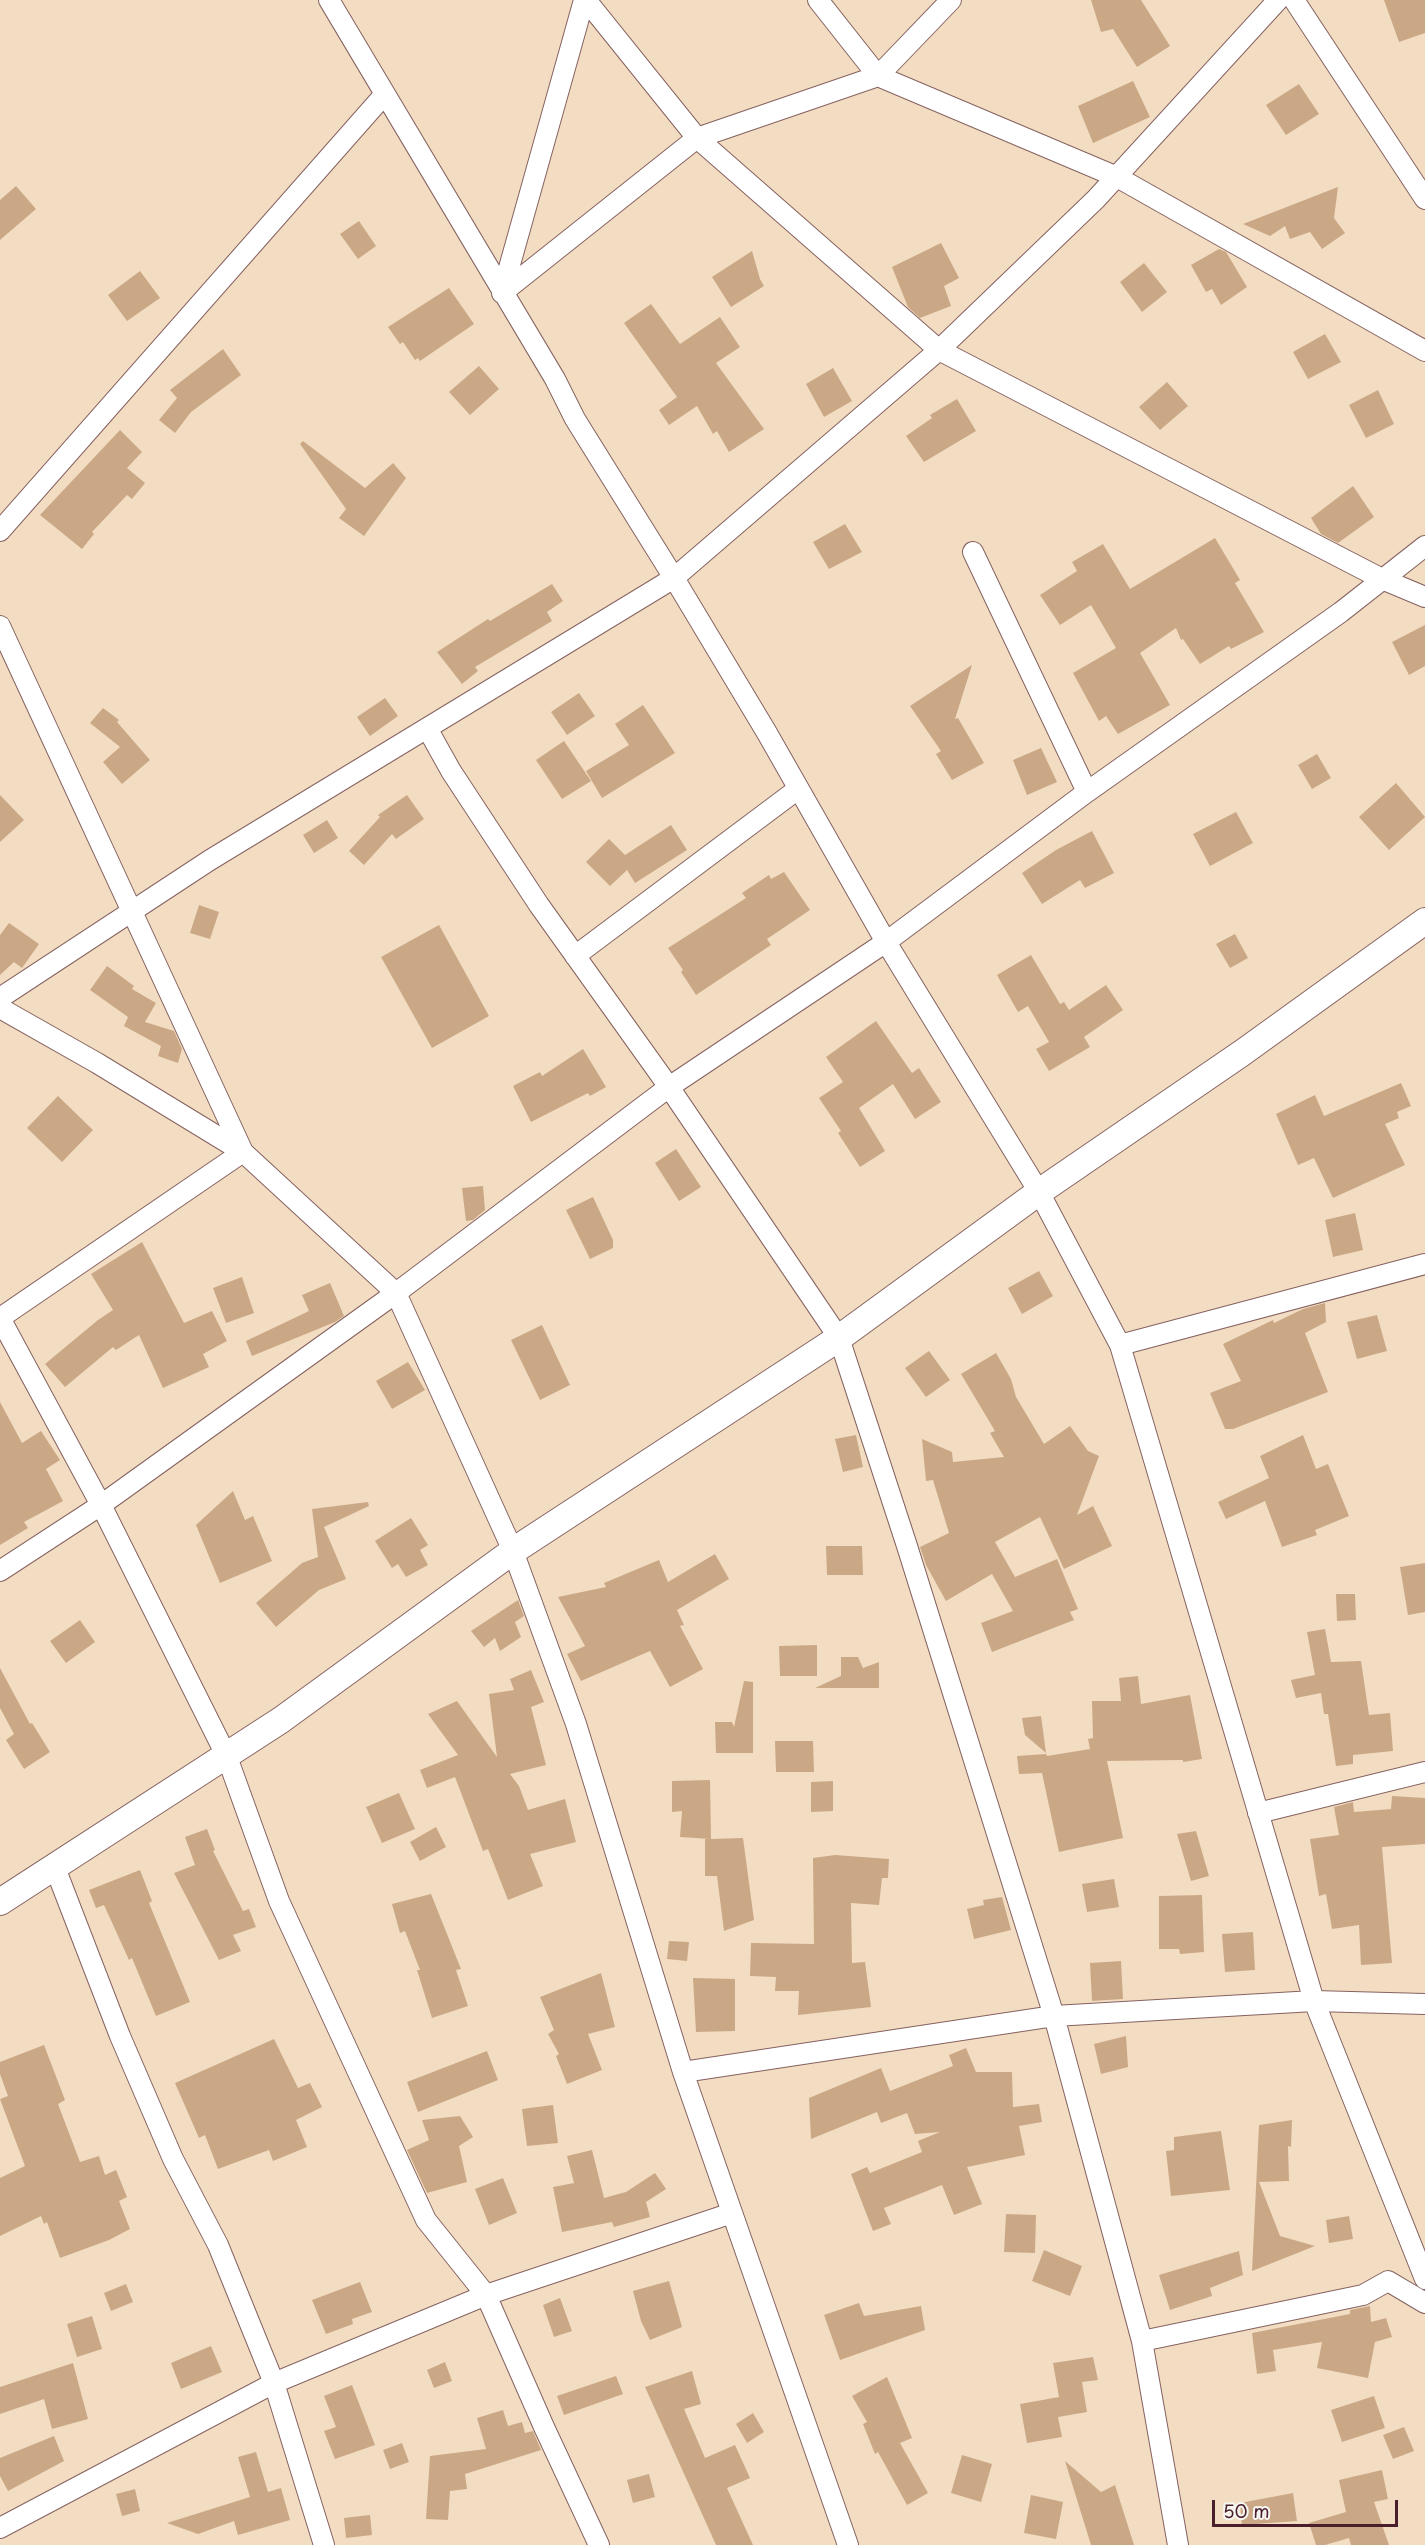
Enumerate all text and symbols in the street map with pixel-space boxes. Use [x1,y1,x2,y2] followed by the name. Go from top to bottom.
[1215,2488,1401,2526] scale bar
[1223,2497,1270,2524] text: 50 m

